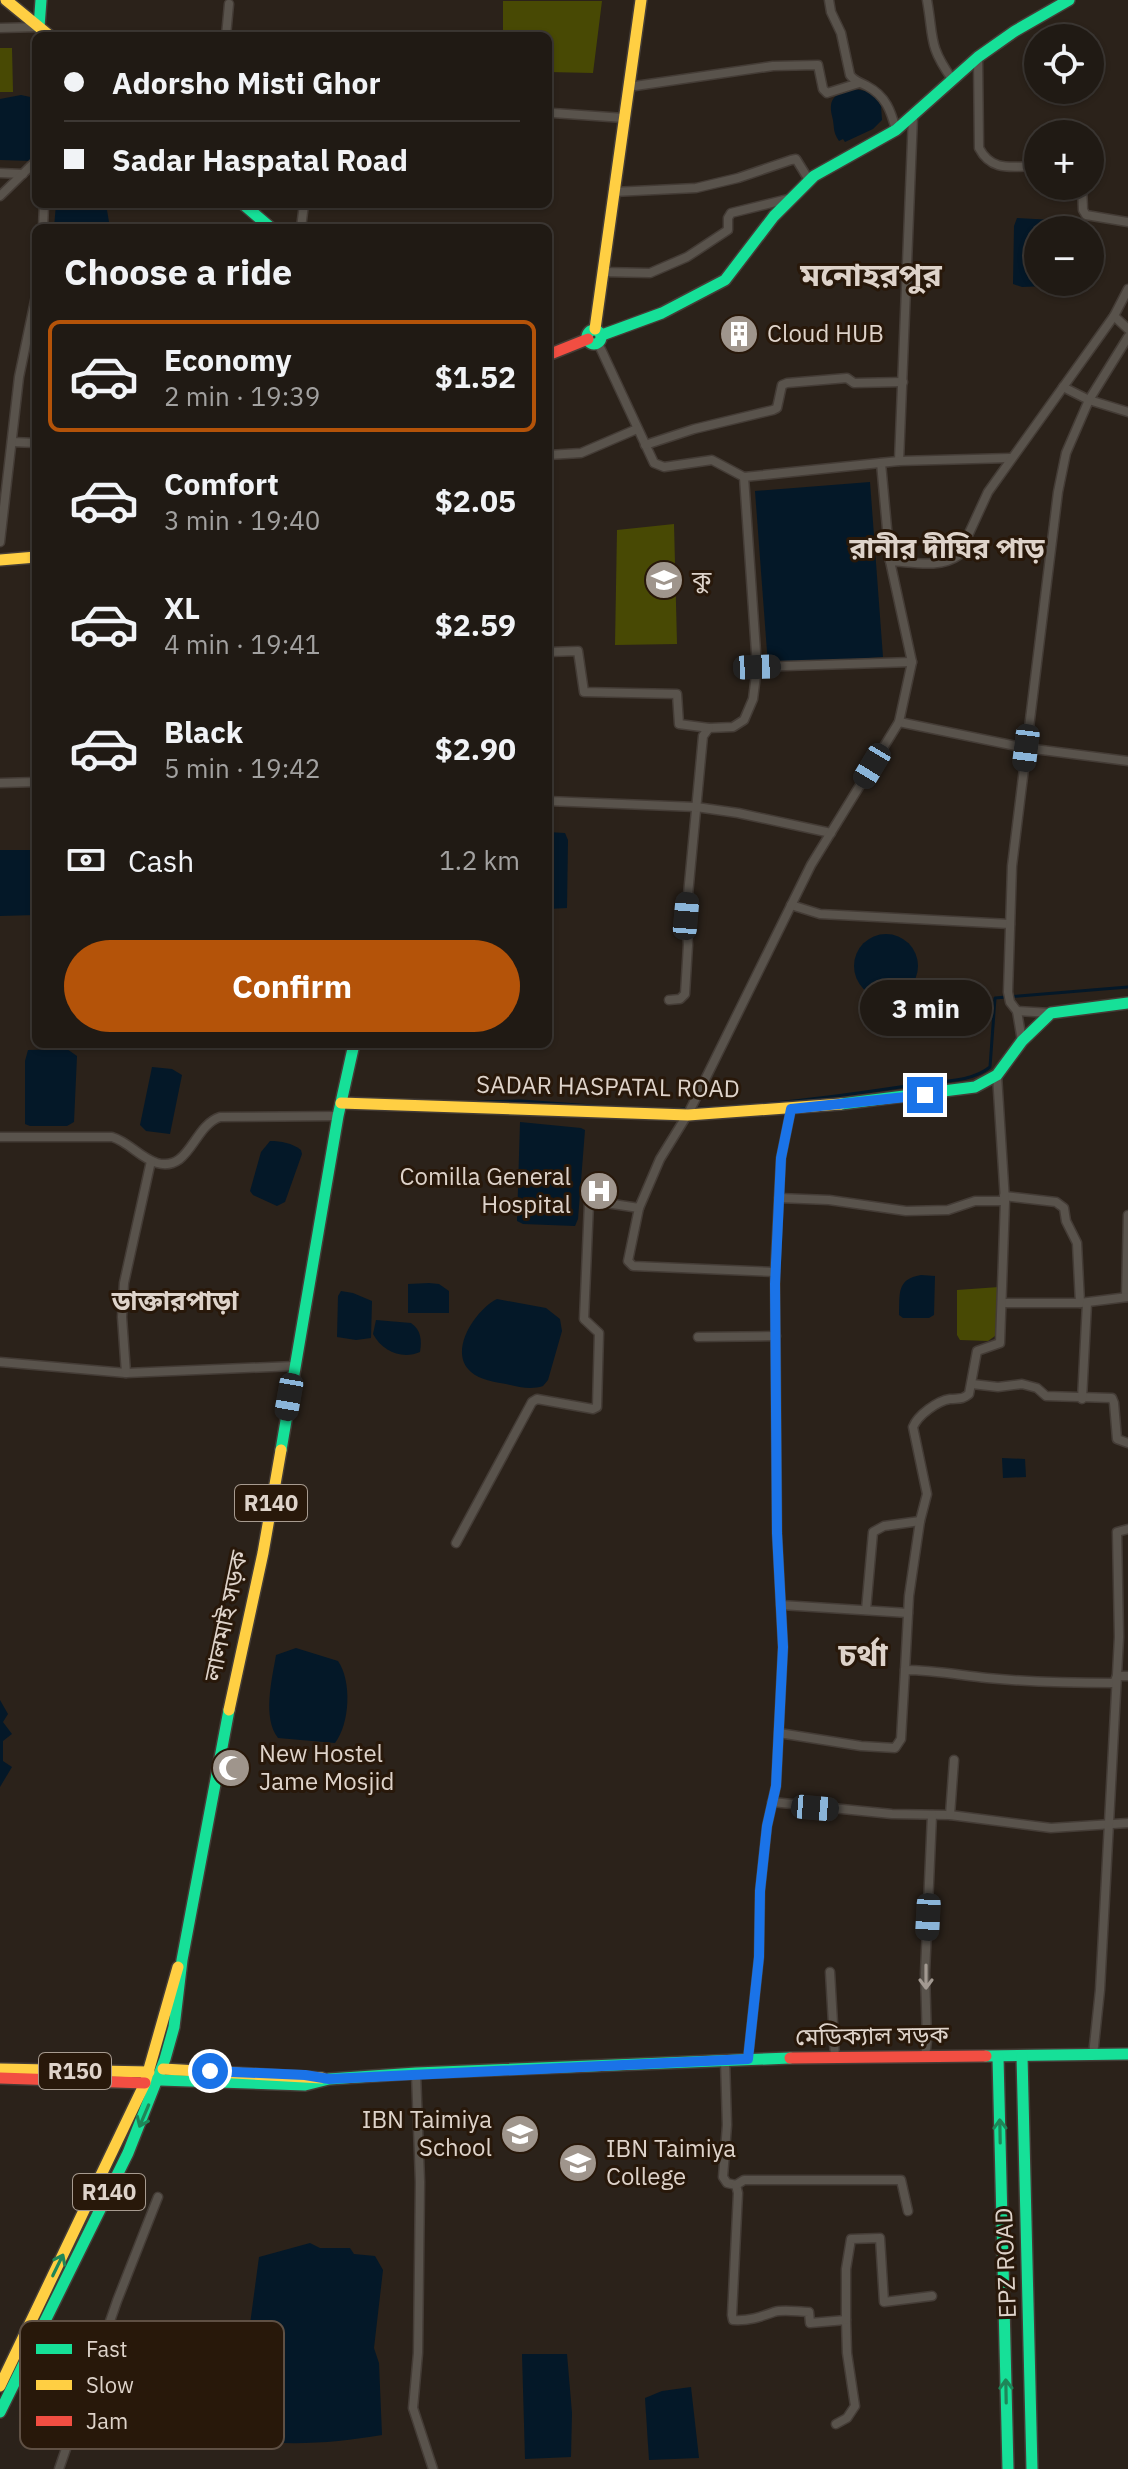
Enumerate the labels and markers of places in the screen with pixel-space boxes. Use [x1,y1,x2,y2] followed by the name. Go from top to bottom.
[718,313,760,355] building icon: Cloud HUB
[767,317,884,349] place label: Cloud HUB
[643,559,685,601] school or university icon: কু
[691,563,712,595] place label: কু
[400,1160,571,1220] place label: Comilla General Hospital
[578,1170,620,1212] hospital icon: Comilla General Hospital
[259,1737,394,1797] place label: New Hostel Jame Mosjid
[210,1747,252,1789] mosque icon: New Hostel Jame Mosjid
[362,2103,492,2163] place label: IBN Taimiya School
[499,2113,541,2155] school or university icon: IBN Taimiya School
[606,2132,736,2192] place label: IBN Taimiya College
[557,2142,599,2184] school or university icon: IBN Taimiya College

